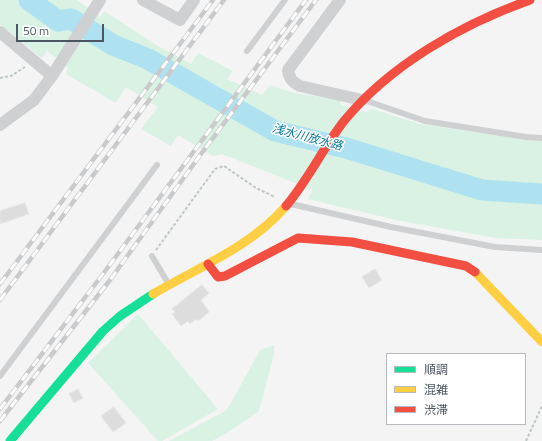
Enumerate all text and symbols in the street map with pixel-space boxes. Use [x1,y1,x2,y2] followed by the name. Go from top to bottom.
[18,16,106,42] scale bar
[23,21,49,40] text: 50 m
[270,122,344,154] water label: 浅水川放水路
[386,353,526,425] legend
[424,360,448,379] text: 順調
[424,380,448,399] text: 混雑
[424,400,448,419] text: 渋滞

